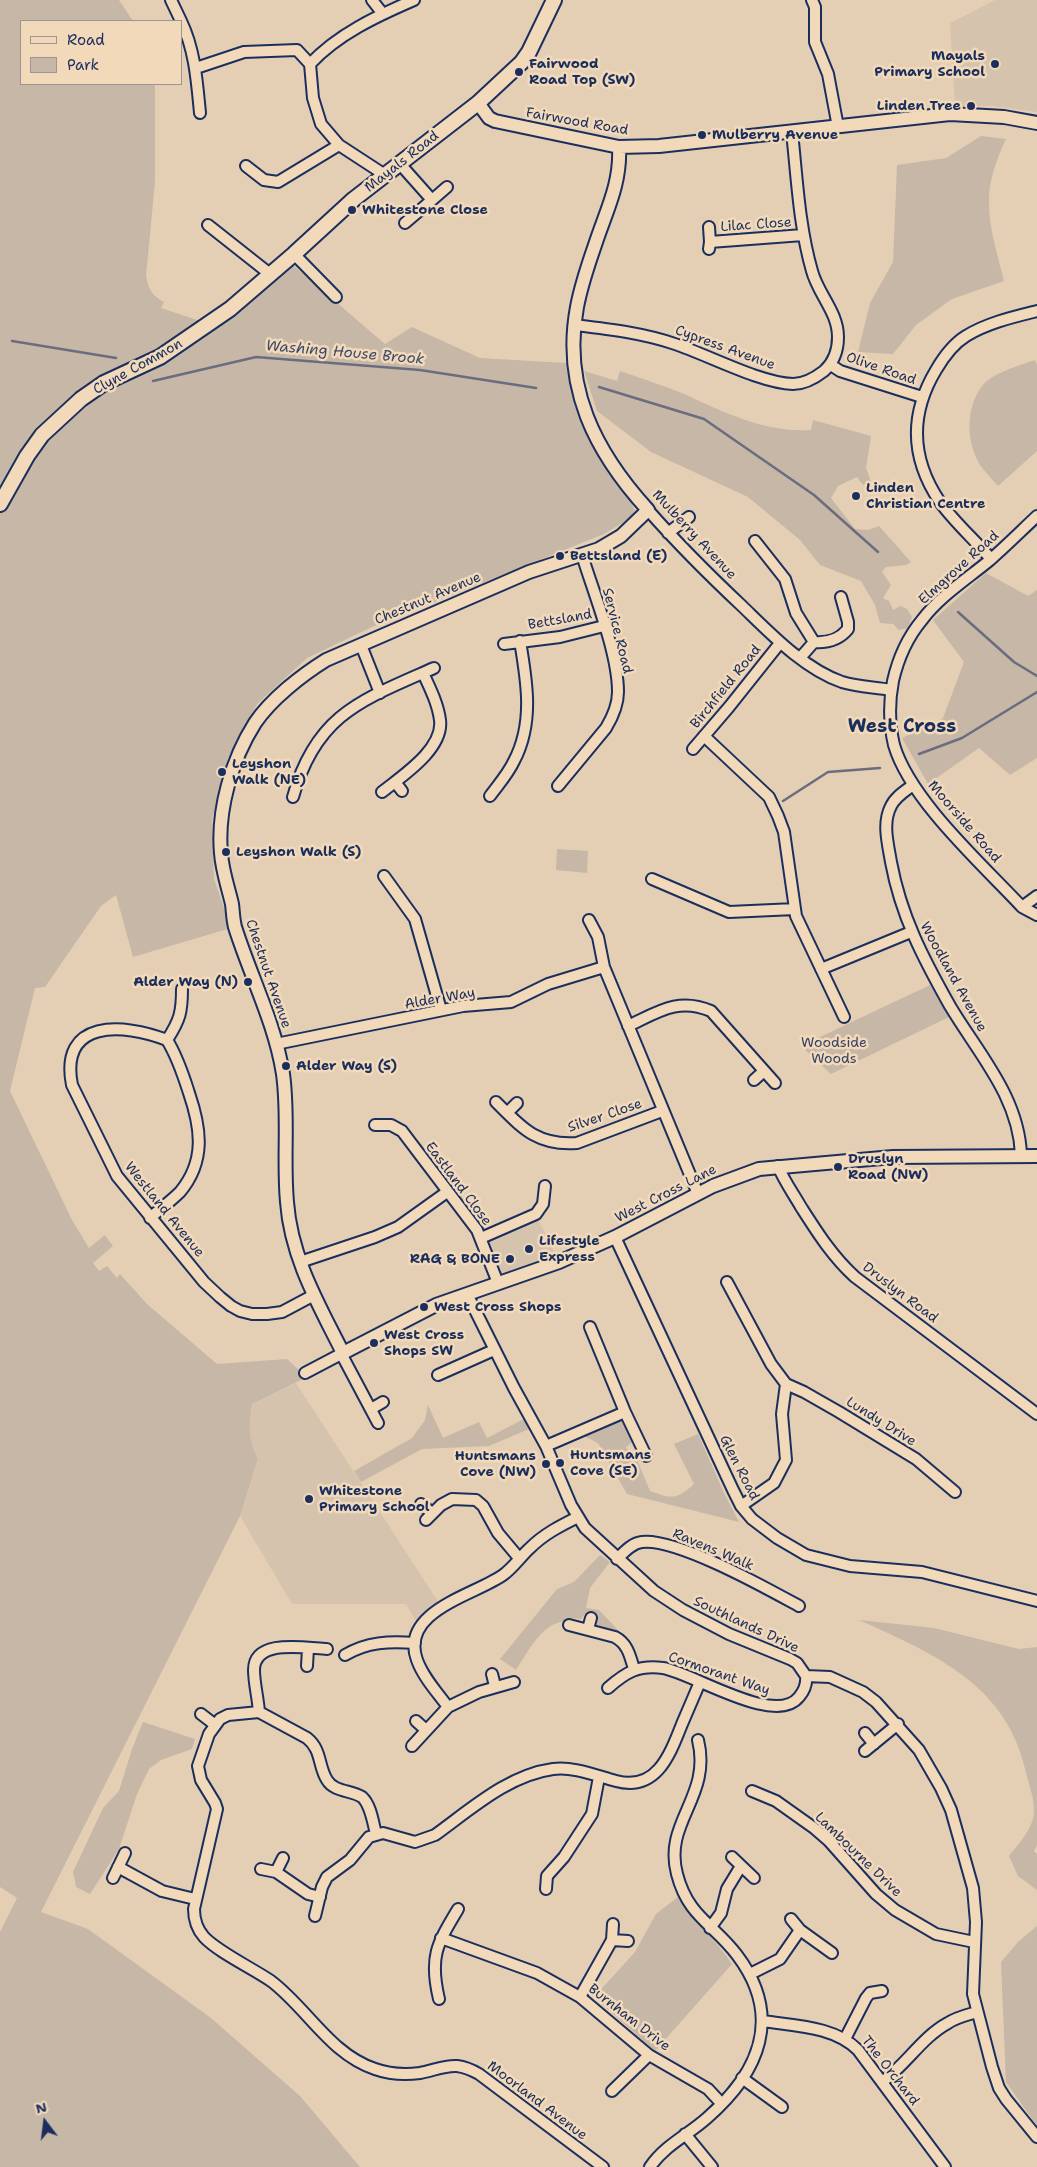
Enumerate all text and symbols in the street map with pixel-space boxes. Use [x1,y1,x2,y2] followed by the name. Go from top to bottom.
[20,20,182,85] legend
[67,30,105,50] text: Road
[874,48,985,80] place label: Mayals Primary School
[67,55,99,75] text: Park
[529,56,635,88] place label: Fairwood Road Top (SW)
[989,58,1001,70] marker: Mayals Primary School
[513,66,525,78] marker: Fairwood Road Top (SW)
[877,98,961,114] place label: Linden Tree
[965,100,977,112] marker: Linden Tree
[524,105,630,139] street label: Fairwood Road
[712,127,838,143] place label: Mulberry Avenue
[362,128,442,196] street label: Mayals Road
[696,129,708,141] marker: Mulberry Avenue
[362,202,488,218] place label: Whitestone Close
[346,204,358,216] marker: Whitestone Close
[720,214,792,236] street label: Lilac Close
[673,322,777,374] street label: Cypress Avenue
[90,336,186,398] street label: Clyne Common
[265,337,425,369] water label: Washing House Brook
[844,349,918,389] street label: Olive Road
[866,480,985,512] place label: Linden Christian Centre
[648,487,740,583] street label: Mulberry Avenue
[850,490,862,502] marker: Linden Christian Centre
[915,527,1003,609] street label: Elmgrove Road
[570,548,667,564] place label: Bettsland (E)
[554,550,566,562] marker: Bettsland (E)
[372,569,484,629] street label: Chestnut Avenue
[598,586,636,676] street label: Service Road
[527,606,593,634] street label: Bettsland
[687,642,765,732] street label: Birchfield Road
[848,716,956,738] district label: West Cross
[232,756,306,789] place label: Leyshon Walk (NE)
[216,766,228,778] marker: Leyshon Walk (NE)
[924,778,1004,866] street label: Moorside Road
[236,844,361,860] place label: Leyshon Walk (S)
[220,846,232,858] marker: Leyshon Walk (S)
[242,917,294,1031] street label: Chestnut Avenue
[916,919,990,1035] street label: Woodland Avenue
[133,974,238,990] place label: Alder Way (N)
[242,976,254,988] marker: Alder Way (N)
[403,985,477,1013] street label: Alder Way
[801,1035,867,1068] park label: Woodside Woods
[296,1058,397,1074] place label: Alder Way (S)
[280,1060,292,1072] marker: Alder Way (S)
[566,1095,644,1137] street label: Silver Close
[421,1139,495,1229] street label: Eastland Close
[848,1151,928,1184] place label: Druslyn Road (NW)
[120,1159,208,1261] street label: Westland Avenue
[613,1161,719,1227] street label: West Cross Lane
[832,1161,844,1173] marker: Druslyn Road (NW)
[539,1233,600,1266] place label: Lifestyle Express
[523,1243,535,1255] marker: Lifestyle Express
[410,1251,500,1267] place label: RAG & BONE
[504,1253,516,1265] marker: RAG & BONE
[859,1259,941,1327] street label: Druslyn Road
[434,1299,561,1315] place label: West Cross Shops
[418,1301,430,1313] marker: West Cross Shops
[384,1327,464,1360] place label: West Cross Shops SW
[368,1337,380,1349] marker: West Cross Shops SW
[843,1394,919,1450] street label: Lundy Drive
[715,1433,763,1503] street label: Glen Road
[570,1447,651,1480] place label: Huntsmans Cove (SE)
[455,1448,536,1480] place label: Huntsmans Cove (NW)
[554,1457,566,1469] marker: Huntsmans Cove (SE)
[540,1458,552,1470] marker: Huntsmans Cove (NW)
[319,1483,430,1515] place label: Whitestone Primary School
[303,1493,315,1505] marker: Whitestone Primary School
[670,1525,756,1575] street label: Ravens Walk
[690,1593,802,1657] street label: Southlands Drive
[666,1649,772,1699] street label: Cormorant Way
[811,1809,905,1901] street label: Lambourne Drive
[585,1981,673,2055] street label: Burnham Drive
[858,2033,922,2109] street label: The Orchard
[484,2058,590,2144] street label: Moorland Avenue
[20,2097,70,2147] north arrow
[33,2097,49,2118] text: N

